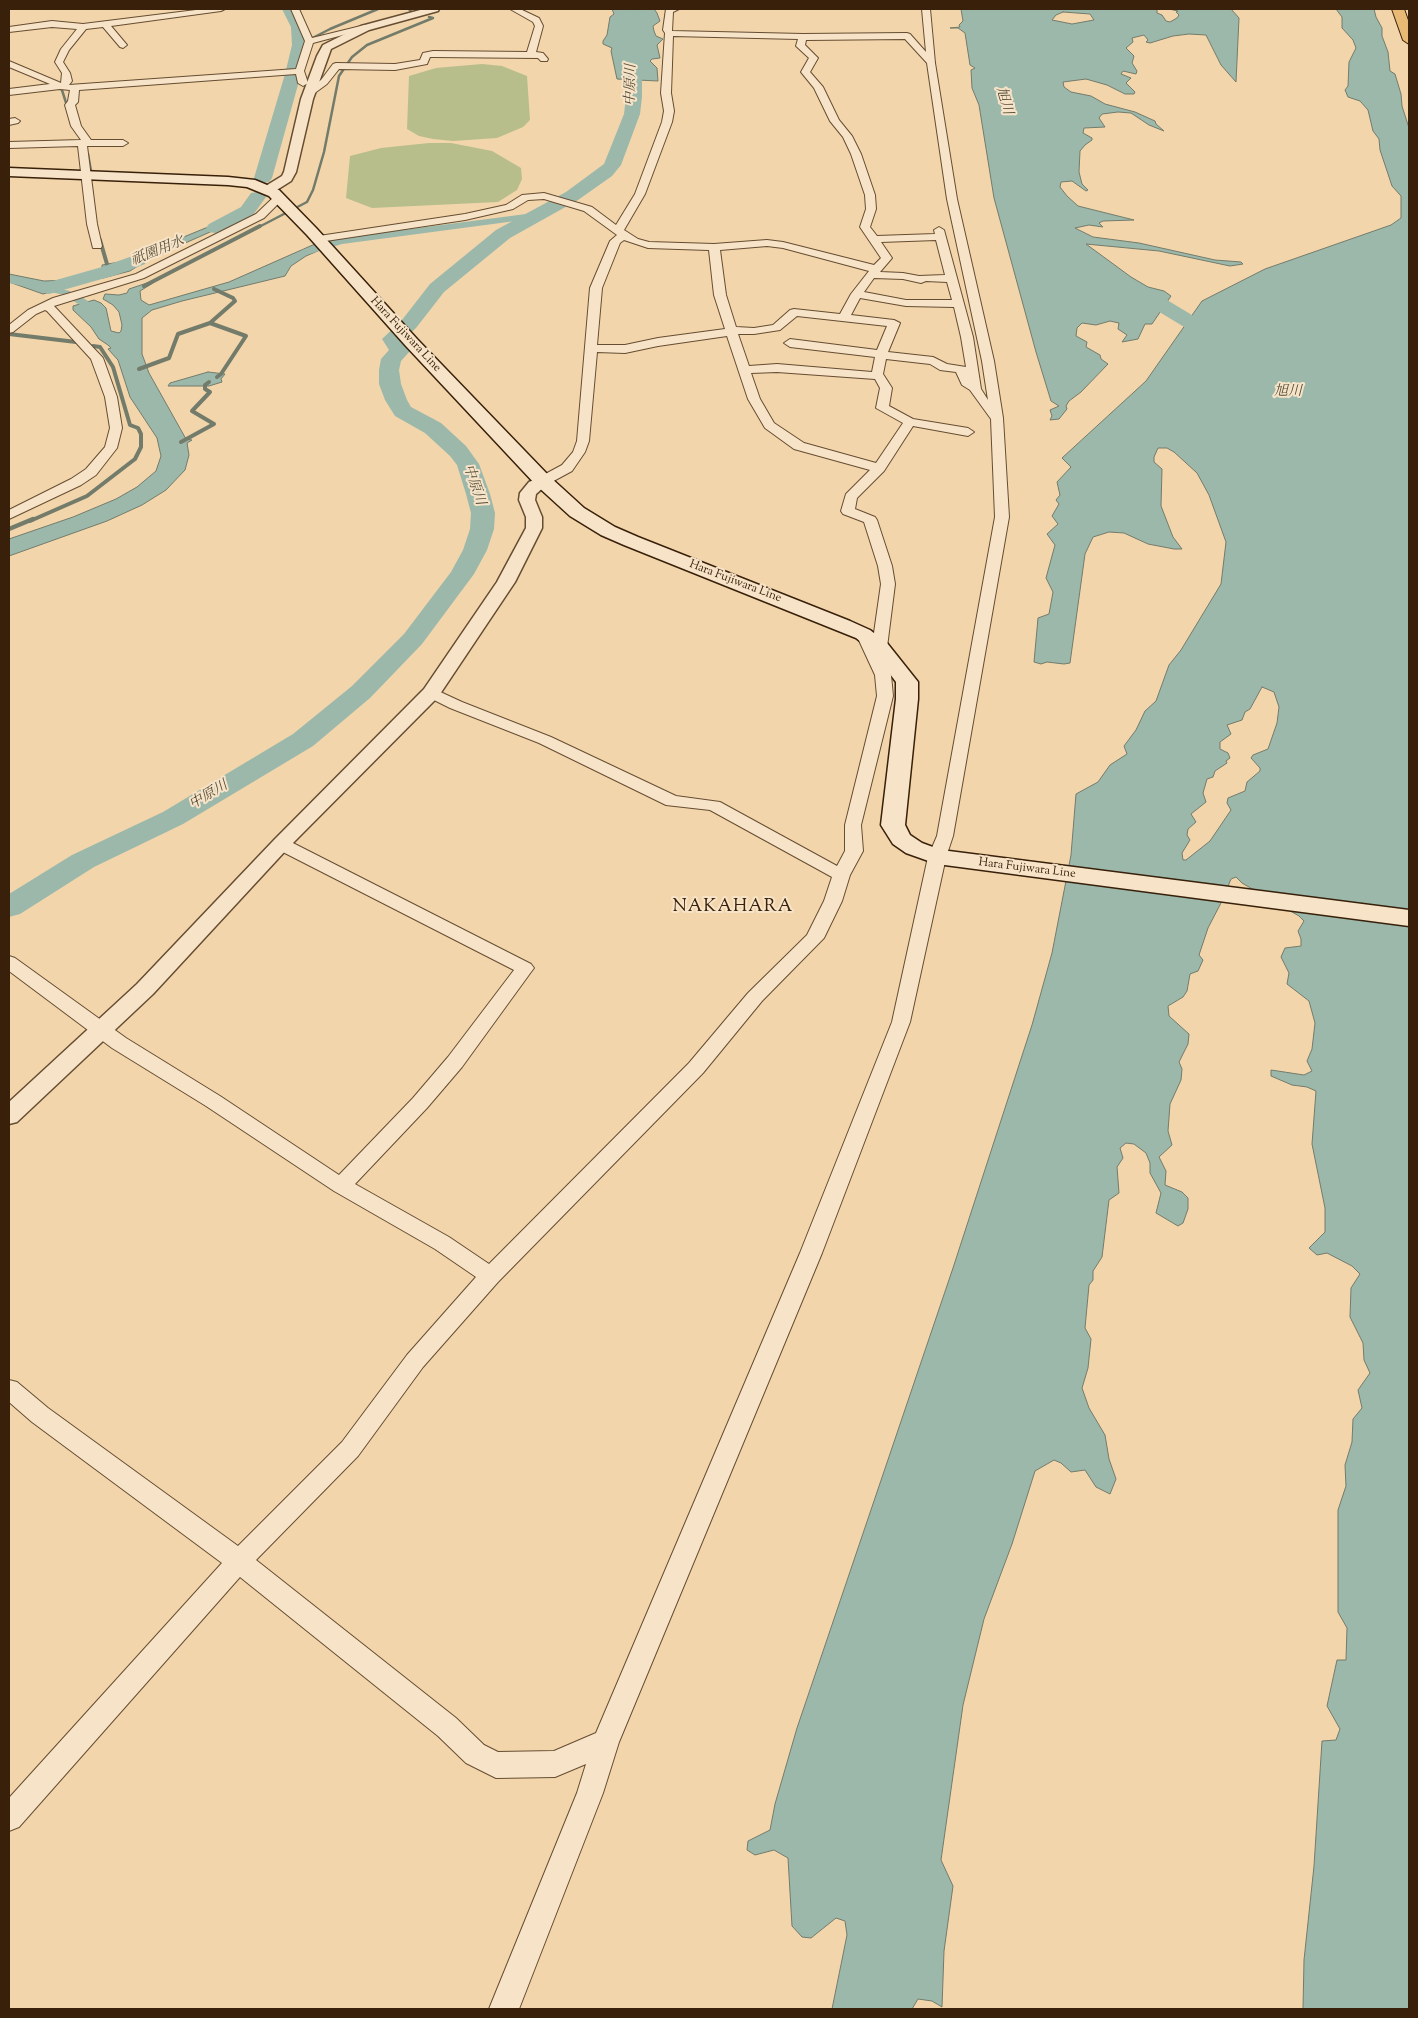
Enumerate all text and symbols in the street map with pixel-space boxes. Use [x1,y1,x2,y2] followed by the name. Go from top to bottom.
[623,64,641,106] water label: 中原川
[991,85,1015,117] water label: 旭川
[129,234,187,270] water label: 祇園用水
[366,294,444,376] street label: Hara Fujiwara Line
[1274,385,1302,401] water label: 旭川
[458,462,488,508] water label: 中原川
[687,558,783,606] street label: Hara Fujiwara Line
[187,778,231,814] water label: 中原川
[978,856,1076,882] street label: Hara Fujiwara Line
[672,897,794,919] district label: NAKAHARA

